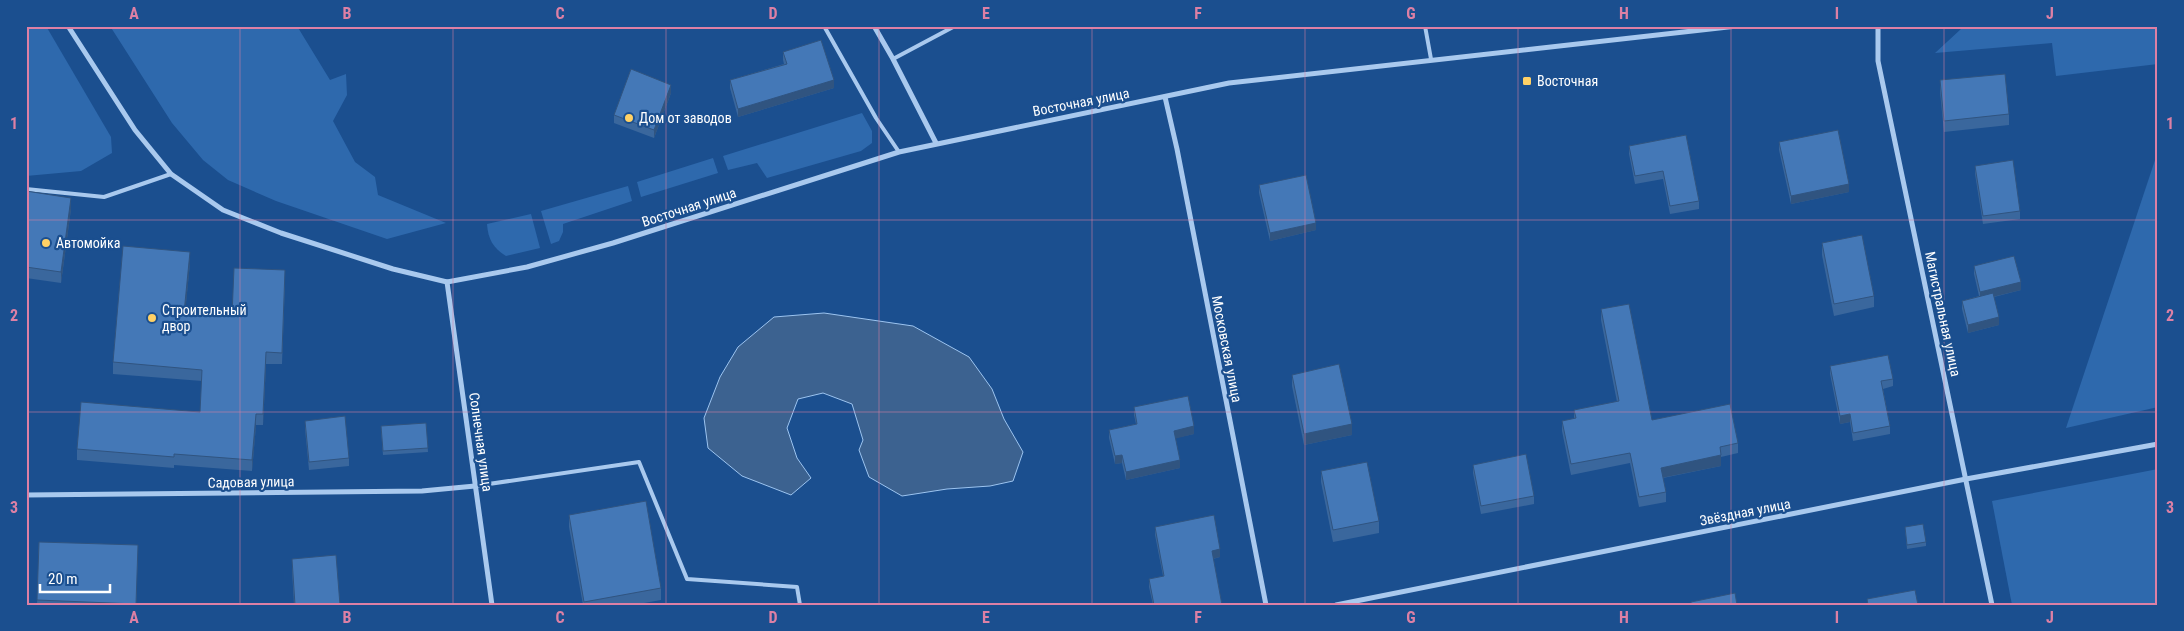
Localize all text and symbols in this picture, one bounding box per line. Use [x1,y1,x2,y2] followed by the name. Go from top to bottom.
[129,4,139,23] text: A
[343,4,352,23] text: B
[555,4,565,23] text: C
[768,4,778,23] text: D
[982,4,990,23] text: E
[1194,4,1202,23] text: F
[1406,4,1416,23] text: G
[1619,4,1629,23] text: H
[1835,4,1839,23] text: I
[2046,4,2054,23] text: J
[1537,73,1598,89] place label: Восточная
[1521,75,1533,87] marker: Восточная
[1031,85,1131,119] street label: Восточная улица
[639,110,732,126] place label: Дом от заводов
[623,112,635,124] marker: Дом от заводов
[10,114,18,133] text: 1
[2166,114,2174,133] text: 1
[640,184,738,230] street label: Восточная улица
[56,235,120,251] place label: Автомойка
[40,237,52,249] marker: Автомойка
[1922,250,1964,378] street label: Магистральная улица
[1209,294,1245,404] street label: Московская улица
[162,302,247,334] place label: Строительный двор
[10,306,18,325] text: 2
[2166,306,2174,325] text: 2
[146,312,158,324] marker: Строительный двор
[466,391,496,493] street label: Солнечная улица
[207,473,295,491] street label: Садовая улица
[1698,495,1792,529] street label: Звёздная улица
[10,498,18,517] text: 3
[2166,498,2174,517] text: 3
[40,561,110,593] scale bar
[48,570,78,588] text: 20 m
[129,608,139,627] text: A
[343,608,352,627] text: B
[555,608,565,627] text: C
[768,608,778,627] text: D
[982,608,990,627] text: E
[1194,608,1202,627] text: F
[1406,608,1416,627] text: G
[1619,608,1629,627] text: H
[1835,608,1839,627] text: I
[2046,608,2054,627] text: J

